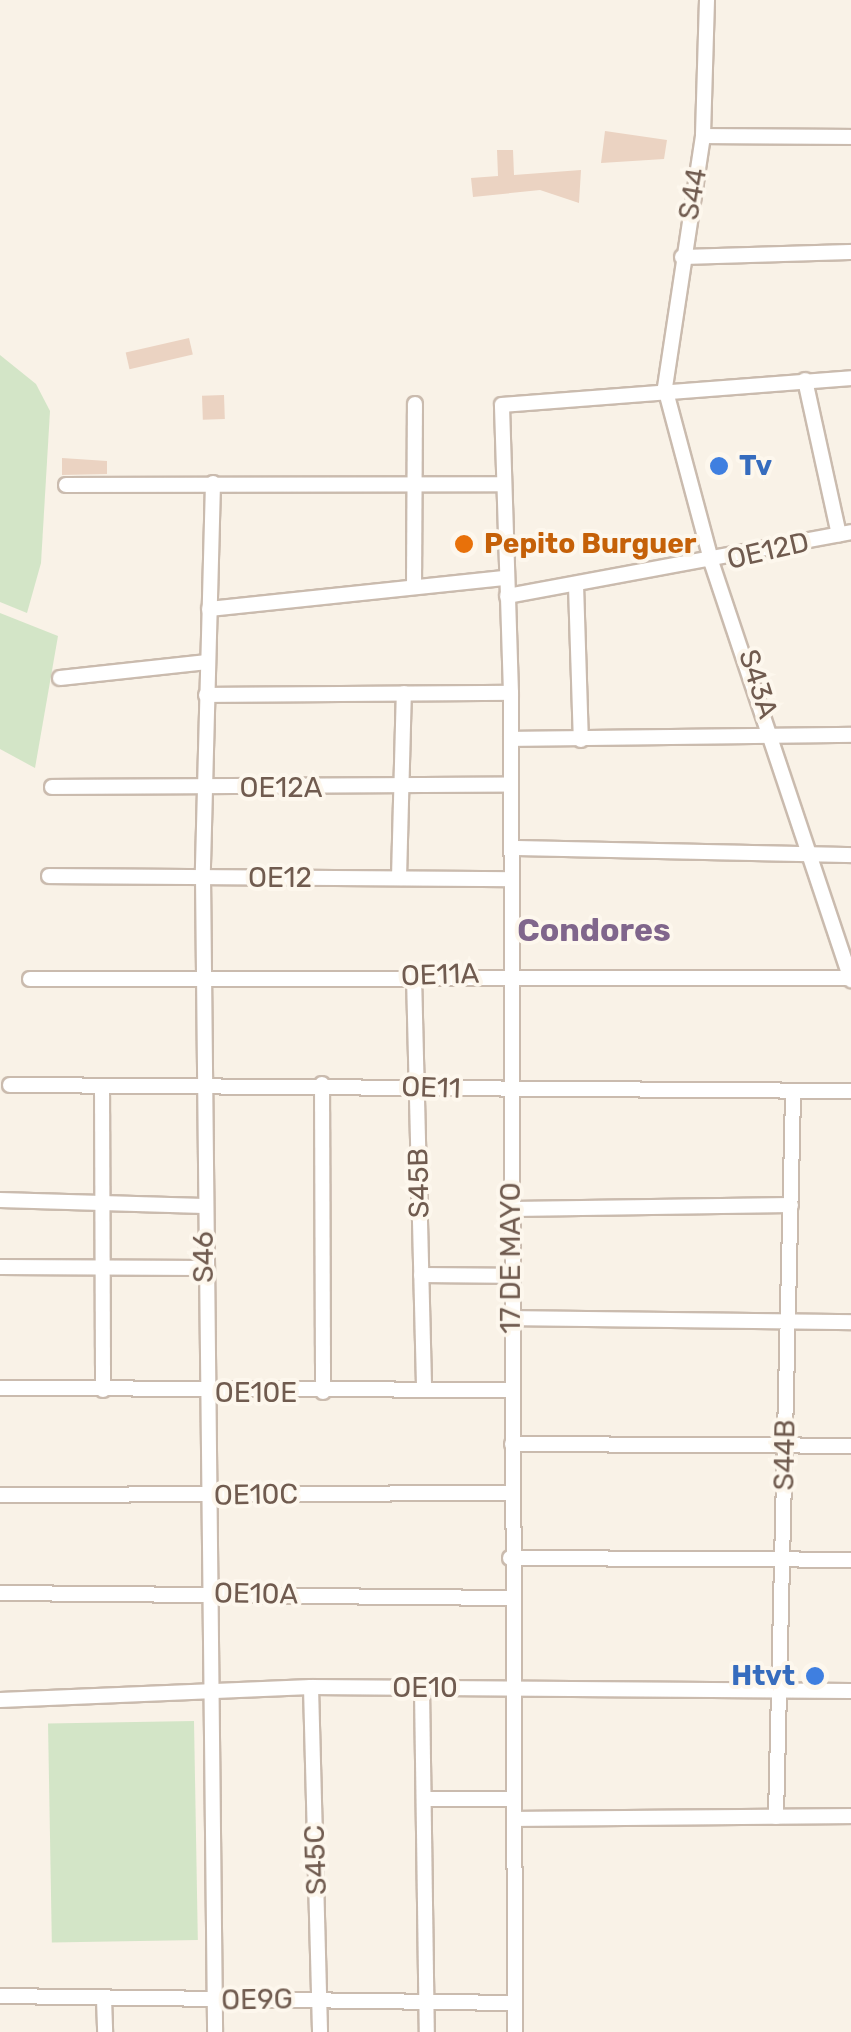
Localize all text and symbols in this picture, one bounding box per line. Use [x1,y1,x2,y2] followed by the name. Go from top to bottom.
[672,165,714,223] street label: S44
[739,449,772,483] place label: Tv
[708,455,730,477] marker: Tv
[724,525,812,577] street label: OE12D
[484,527,696,561] place label: Pepito Burguer
[453,533,475,555] marker: Pepito Burguer
[731,645,785,723] street label: S43A
[240,771,322,805] street label: OE12A
[248,861,312,895] street label: OE12
[517,911,671,949] district label: Condores
[400,957,480,993] street label: OE11A
[401,1070,461,1106] street label: OE11
[402,1148,436,1218] street label: S45B
[494,1182,528,1334] street label: 17 DE MAYO
[187,1231,221,1283] street label: S46
[215,1376,297,1410] street label: OE10E
[768,1419,802,1491] street label: S44B
[214,1477,298,1513] street label: OE10C
[214,1576,298,1612] street label: OE10A
[731,1659,795,1693] place label: Htvt
[804,1665,826,1687] marker: Htvt
[392,1671,458,1705] street label: OE10
[298,1824,334,1896] street label: S45C
[221,1983,293,2017] street label: OE9G

